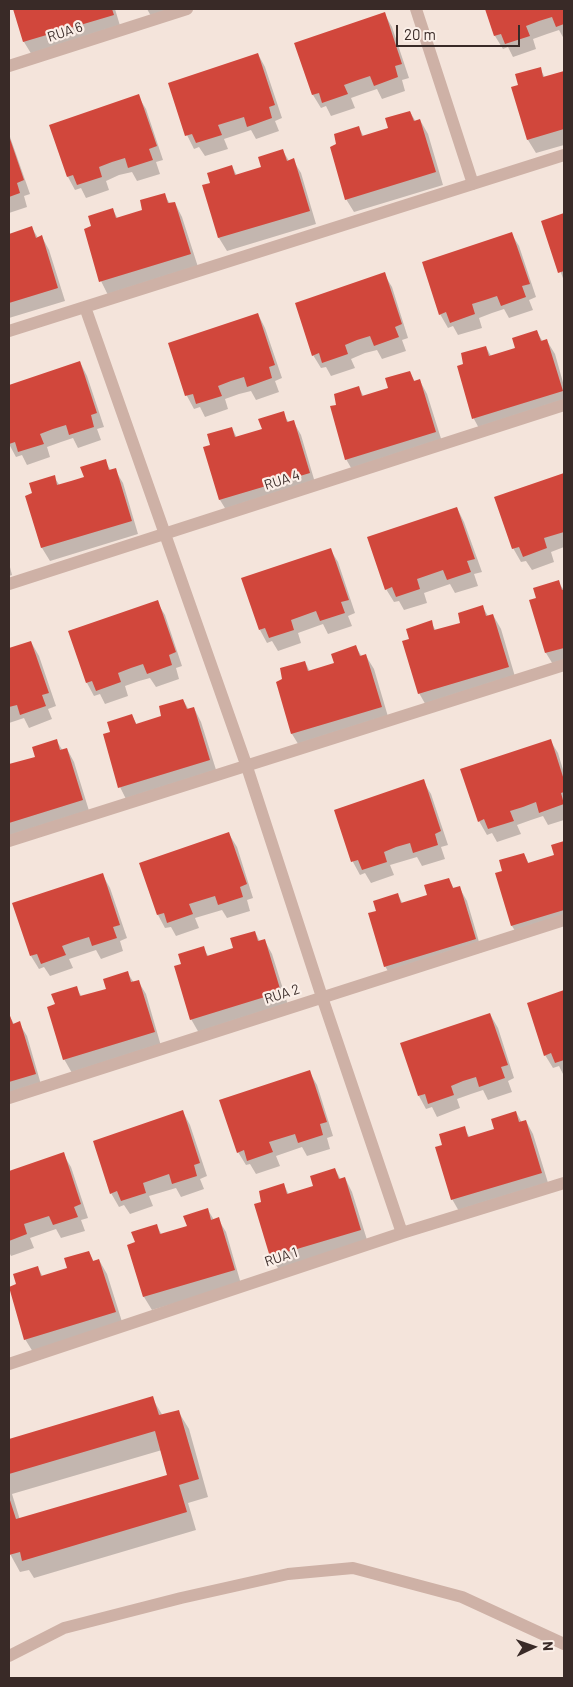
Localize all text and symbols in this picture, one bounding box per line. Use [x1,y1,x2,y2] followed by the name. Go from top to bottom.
[398,15,522,47] scale bar
[45,18,85,46] street label: RUA 6
[404,25,436,43] text: 20 m
[262,466,302,494] street label: RUA 4
[262,980,302,1008] street label: RUA 2
[262,1244,300,1270] street label: RUA 1
[508,1622,558,1672] north arrow
[540,1641,557,1651] text: N

